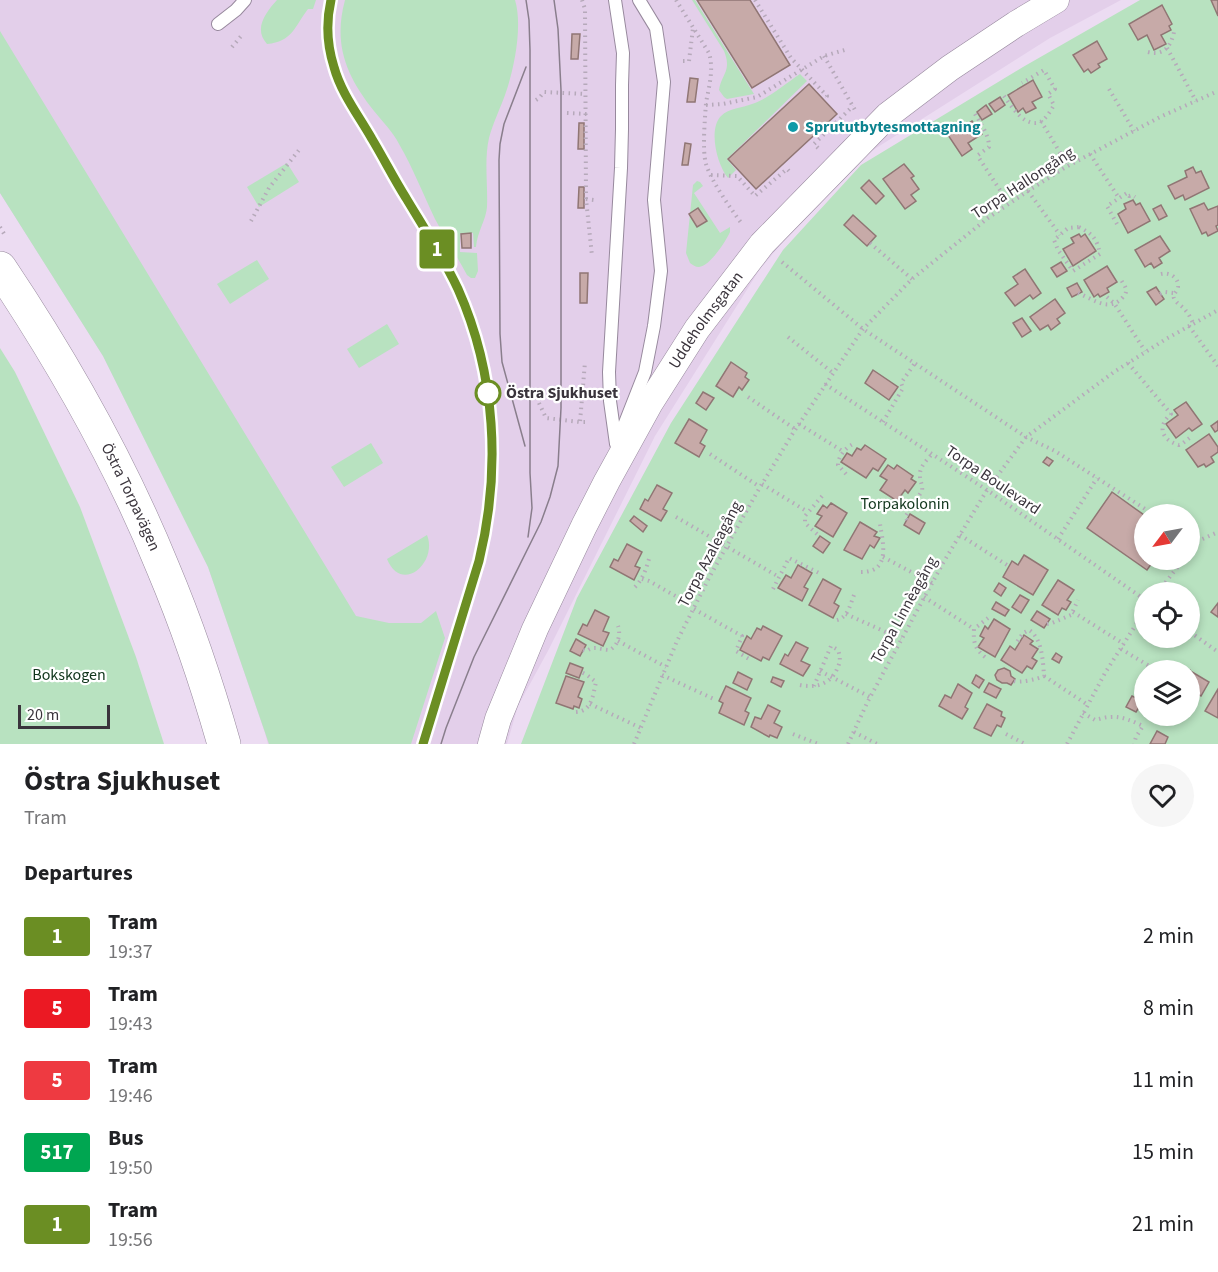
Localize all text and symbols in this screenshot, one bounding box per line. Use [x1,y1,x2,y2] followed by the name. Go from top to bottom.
[805,116,981,138] place label: Sprututbytesmottagning
[786,120,800,134] marker: Sprututbytesmottagning
[967,142,1079,224] street label: Torpa Hallongång
[418,230,456,268] line badge: 1
[431,234,443,264] text: 1
[664,267,748,373] street label: Uddeholmsgatan
[475,380,501,406] marker: Östra Sjukhuset
[506,382,618,404] place label: Östra Sjukhuset
[96,439,166,554] street label: Östra Torpavägen
[941,440,1045,520] street label: Torpa Boulevard
[861,493,949,515] park label: Torpakolonin
[673,497,747,611] street label: Torpa Azaleagång
[1134,504,1200,570] north arrow
[1134,504,1200,726] map controls
[865,552,943,668] street label: Torpa Linnèagång
[1134,582,1200,648] button: locate
[1134,660,1200,726] button: layers
[32,664,106,686] park label: Bokskogen
[18,702,110,730] scale bar
[27,704,59,726] text: 20 m
[24,761,220,801] text: Östra Sjukhuset
[1131,764,1194,827] button: heart
[24,804,67,832] text: Tram
[24,857,133,889] text: Departures
[108,906,158,938] text: Tram
[1143,920,1194,952] text: 2 min
[51,921,63,951] text: 1
[108,938,153,966] text: 19:37
[108,978,158,1010] text: Tram
[1143,992,1194,1024] text: 8 min
[51,993,63,1023] text: 5
[108,1010,153,1038] text: 19:43
[108,1050,158,1082] text: Tram
[1132,1064,1194,1096] text: 11 min
[51,1065,63,1095] text: 5
[108,1082,153,1110] text: 19:46
[108,1122,144,1154] text: Bus
[1132,1136,1194,1168] text: 15 min
[40,1137,74,1167] text: 517
[108,1154,153,1182] text: 19:50
[108,1194,158,1226] text: Tram
[1132,1208,1194,1240] text: 21 min
[51,1209,63,1239] text: 1
[108,1226,153,1254] text: 19:56

